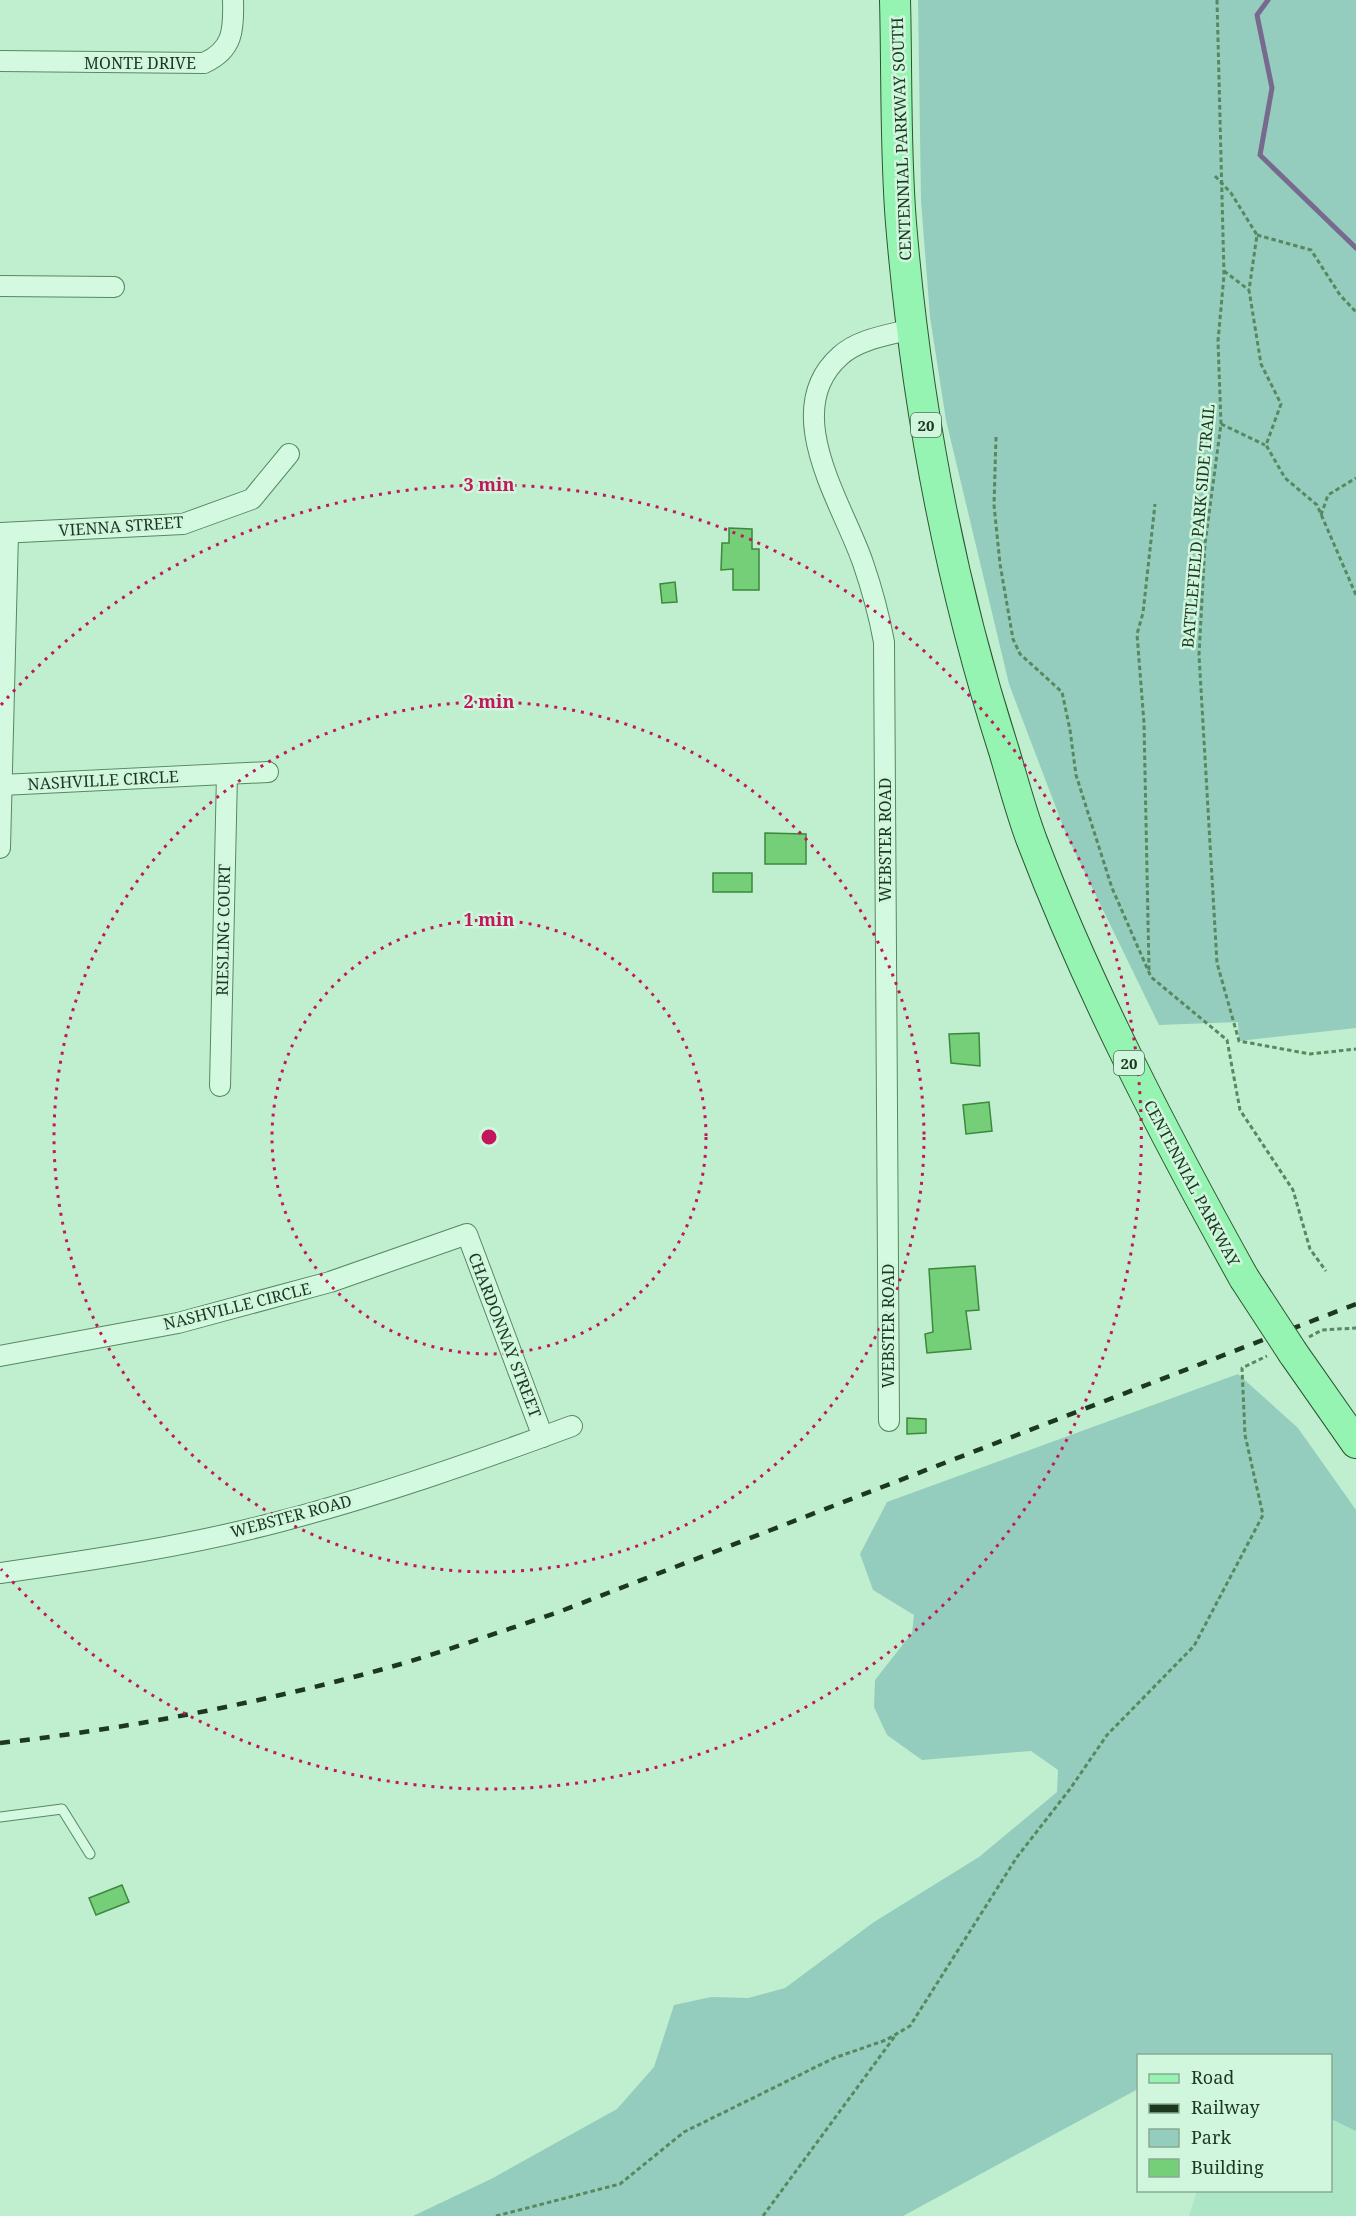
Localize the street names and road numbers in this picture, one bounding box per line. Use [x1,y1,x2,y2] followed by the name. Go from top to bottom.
[886,16,916,261] street label: CENTENNIAL PARKWAY SOUTH
[84,52,196,74] street label: MONTE DRIVE
[1176,403,1220,649] street label: BATTLEFIELD PARK SIDE TRAIL
[911,413,941,437] road number: 20
[58,511,184,541] street label: VIENNA STREET
[27,765,179,795] street label: NASHVILLE CIRCLE
[874,778,896,902] street label: WEBSTER ROAD
[211,864,235,996] street label: RIESLING COURT
[1114,1051,1144,1075] road number: 20
[1139,1096,1246,1271] street label: CENTENNIAL PARKWAY
[463,1249,547,1421] street label: CHARDONNAY STREET
[877,1264,899,1388] street label: WEBSTER ROAD
[161,1277,313,1335] street label: NASHVILLE CIRCLE
[228,1489,354,1543] street label: WEBSTER ROAD

